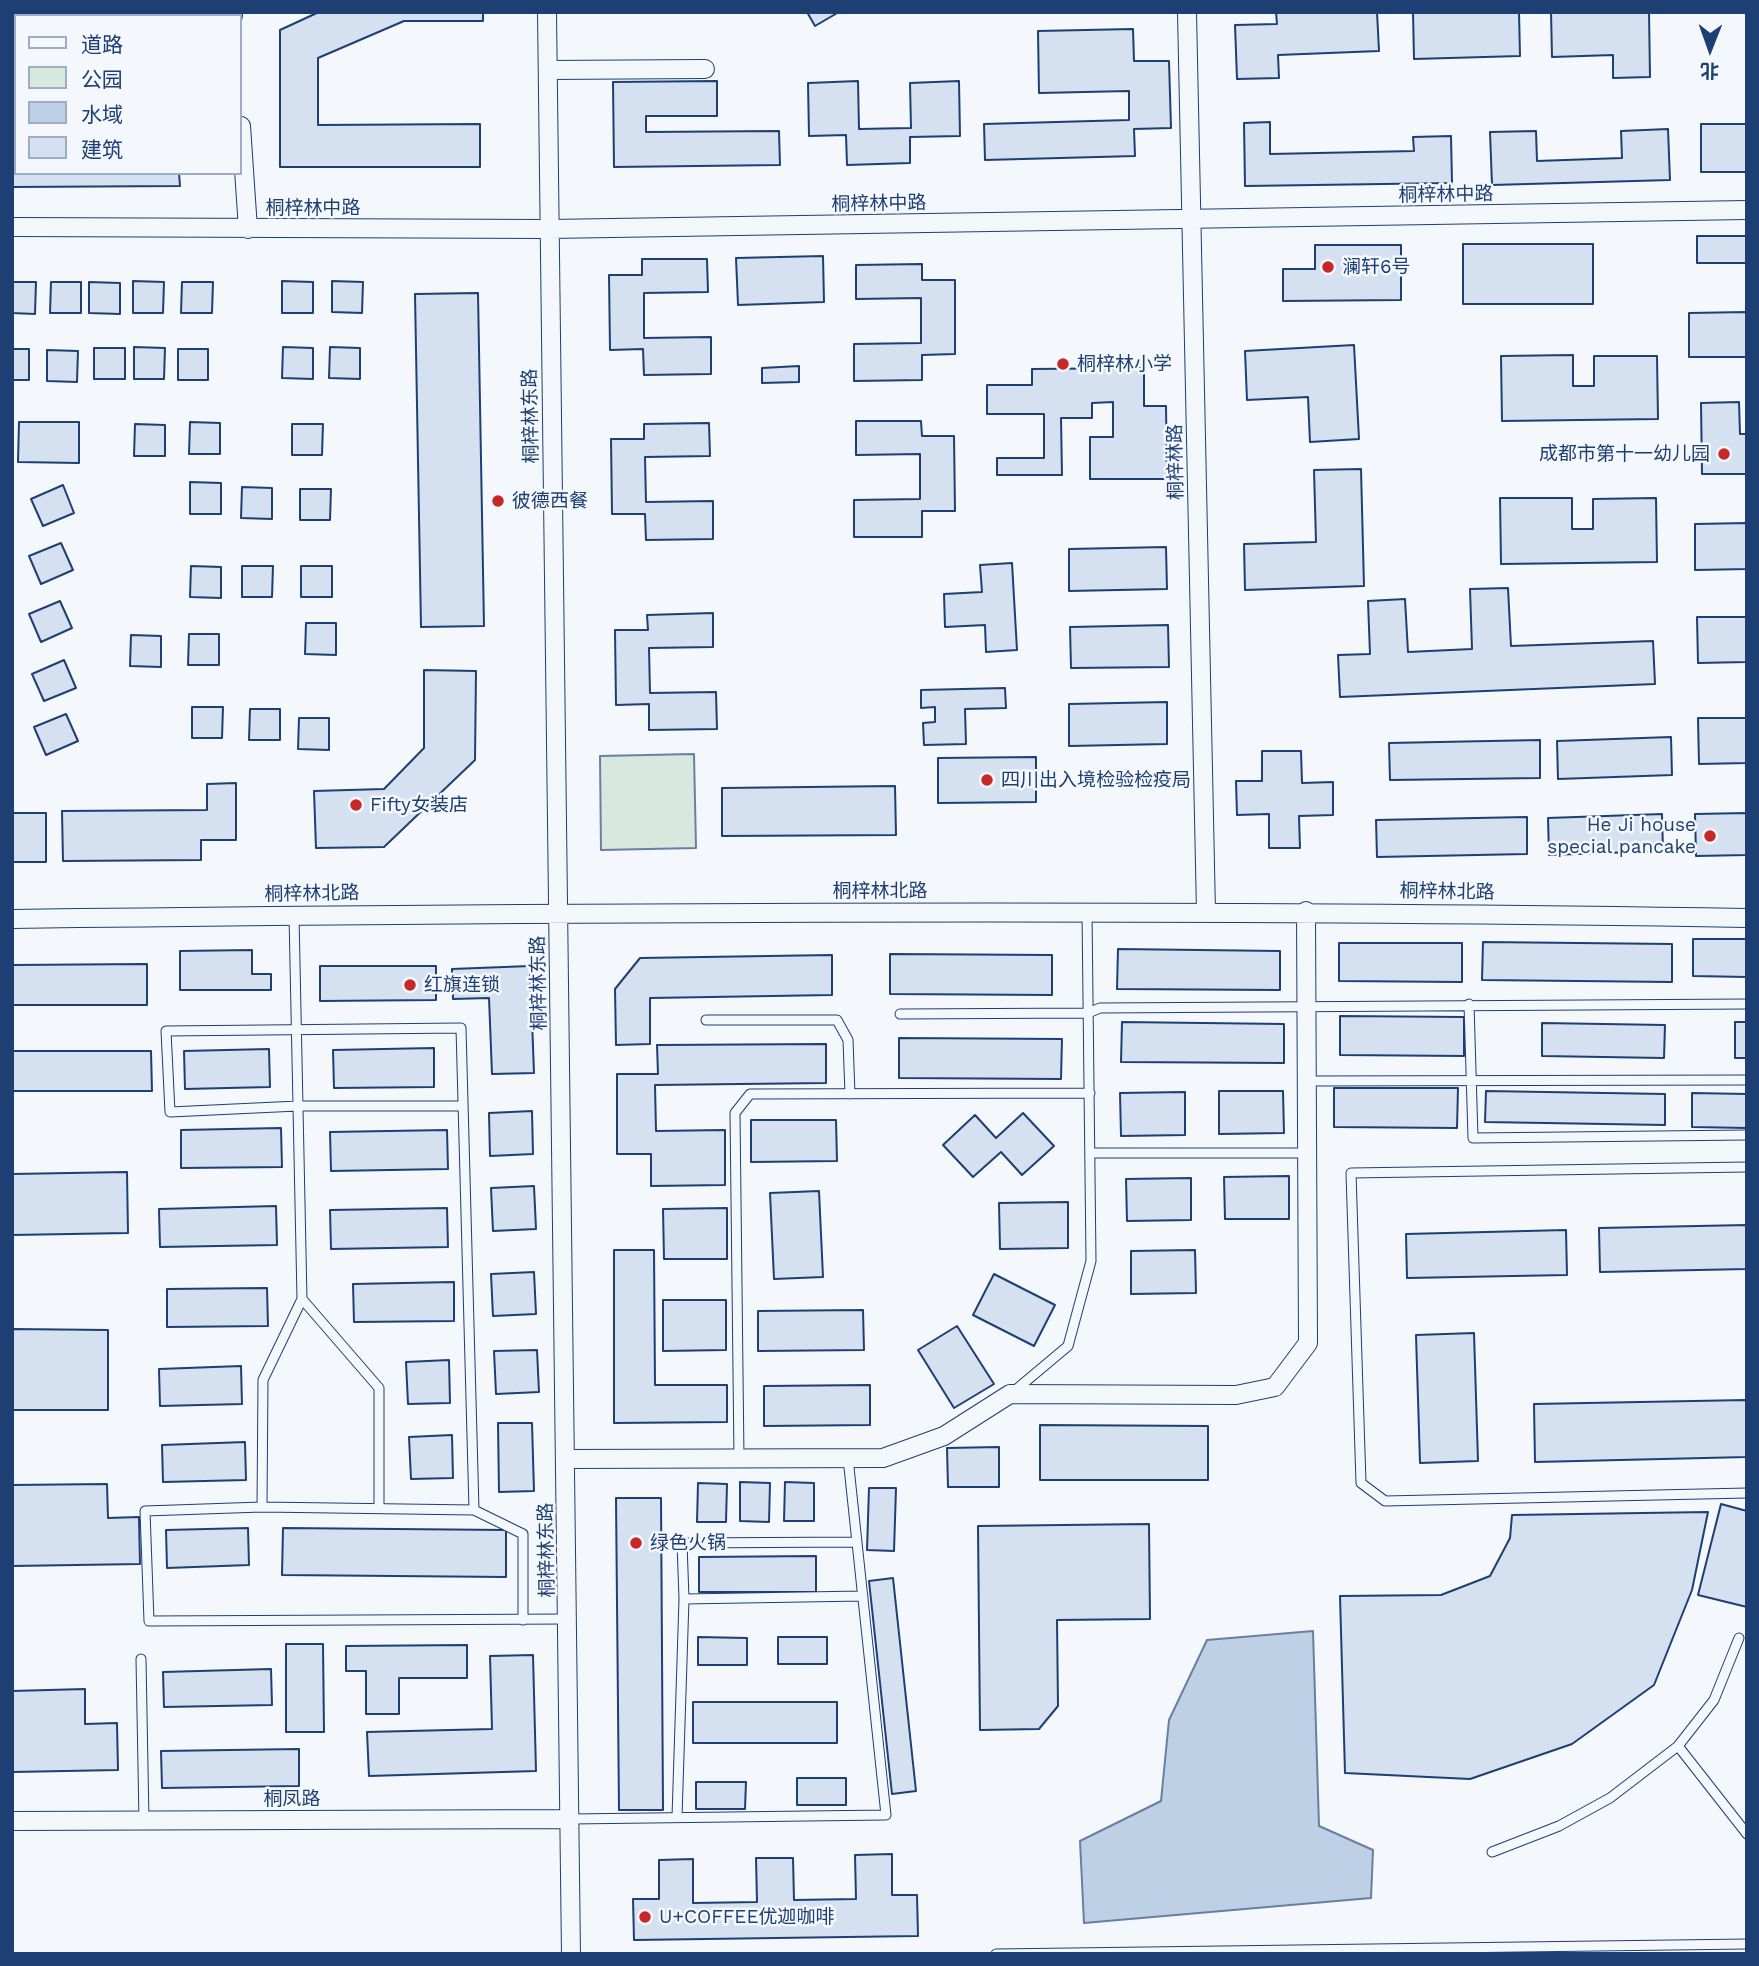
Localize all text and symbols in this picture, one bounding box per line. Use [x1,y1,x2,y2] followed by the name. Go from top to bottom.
[14,14,242,175] legend
[1675,14,1745,84] north arrow
[81,32,123,57] text: 道路
[1700,59,1719,82] text: 北
[81,67,123,92] text: 公园
[81,102,123,127] text: 水域
[81,137,123,162] text: 建筑
[1398,183,1494,207] street label: 桐梓林中路
[831,192,927,216] street label: 桐梓林中路
[266,197,360,219] street label: 桐梓林中路
[1342,256,1411,278] place label: 澜轩6号
[1320,259,1336,275] marker: 澜轩6号
[1077,353,1172,375] place label: 桐梓林小学
[1055,356,1071,372] marker: 桐梓林小学
[519,368,543,464] street label: 桐梓林东路
[1164,424,1188,500] street label: 桐梓林路
[1539,443,1710,465] place label: 成都市第十一幼儿园
[1716,446,1732,462] marker: 成都市第十一幼儿园
[512,490,588,512] place label: 彼德西餐
[490,493,506,509] marker: 彼德西餐
[1001,769,1191,791] place label: 四川出入境检验检疫局
[979,772,995,788] marker: 四川出入境检验检疫局
[370,794,468,816] place label: Fifty女装店
[348,797,364,813] marker: Fifty女装店
[1547,814,1696,858] place label: He Ji house special pancake
[1702,828,1718,844] marker: He Ji house special pancake
[833,880,927,902] street label: 桐梓林北路
[1399,880,1495,904] street label: 桐梓林北路
[264,882,360,906] street label: 桐梓林北路
[527,935,551,1031] street label: 桐梓林东路
[424,974,500,996] place label: 红旗连锁
[402,977,418,993] marker: 红旗连锁
[535,1502,559,1598] street label: 桐梓林东路
[650,1532,726,1554] place label: 绿色火锅
[628,1535,644,1551] marker: 绿色火锅
[264,1788,320,1810] street label: 桐凤路
[659,1906,835,1928] place label: U+COFFEE优迦咖啡
[637,1909,653,1925] marker: U+COFFEE优迦咖啡

